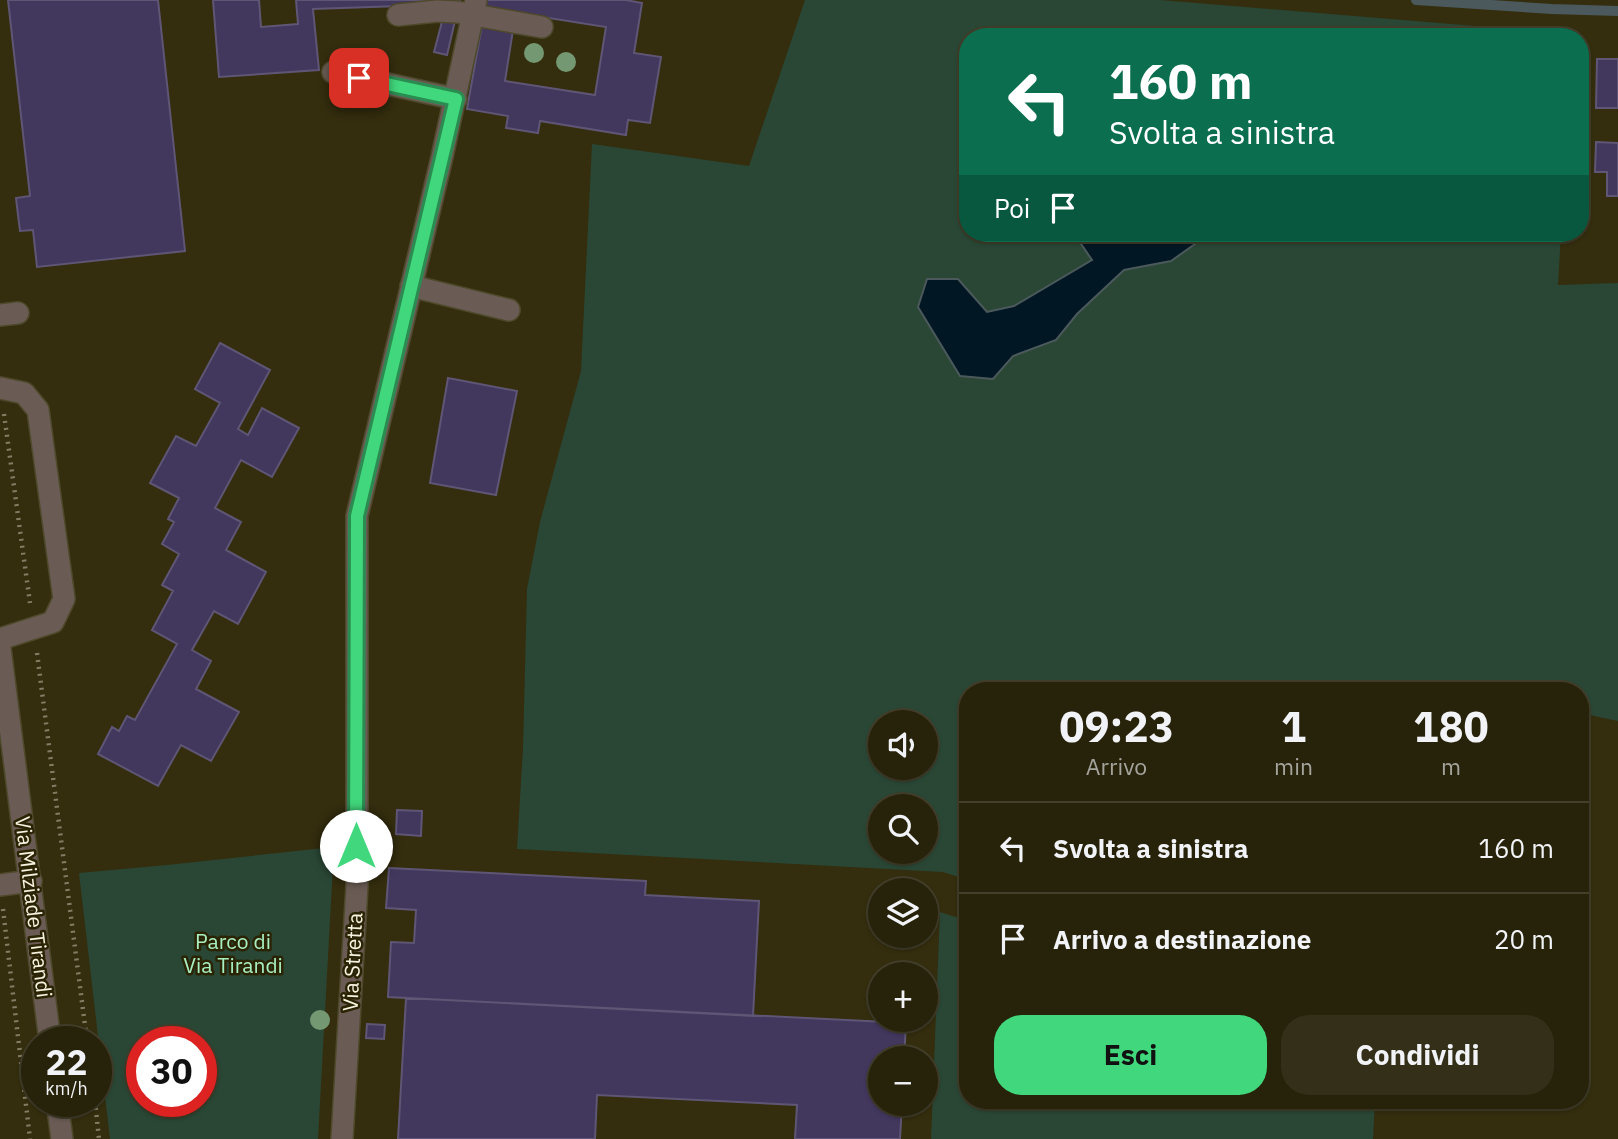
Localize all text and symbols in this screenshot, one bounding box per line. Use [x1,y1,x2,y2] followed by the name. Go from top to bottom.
[329,48,389,108] pin
[1109,49,1253,112] text: 160 m
[994,56,1085,147] icon: left
[340,59,378,97] icon: arrive
[1109,111,1335,153] text: Svolta a sinistra
[1044,189,1082,227] icon: arrive
[994,191,1030,225] text: Poi
[1059,699,1174,754] text: 09:23
[1281,699,1306,754] text: 1
[1413,699,1489,754] text: 180
[868,710,938,1116] map controls
[868,710,938,780] button: sound
[1086,751,1147,781] text: Arrivo
[1274,751,1313,781] text: min
[1441,751,1461,781] text: m
[868,794,938,864] button: search
[319,809,393,883] position arrow
[9,815,59,999] street label: Via Milziade Tirandi
[994,829,1032,867] icon: left
[1053,831,1249,865] text: Svolta a sinistra
[1478,831,1554,865] text: 160 m
[868,878,938,948] button: layers
[335,912,369,1012] street label: Via Stretta
[994,920,1032,958] icon: arrive
[1053,922,1311,956] text: Arrivo a destinazione
[1494,922,1554,956] text: 20 m
[183,927,283,979] park label: Parco di Via Tirandi
[868,962,938,1032] button: +
[994,1015,1267,1095] button: Esci
[1281,1015,1554,1095] button: Condividi
[126,1026,217,1117] speed limit sign: 30
[45,1039,88,1085] text: 22
[868,1046,938,1116] button: −
[45,1077,88,1100] text: km/h

